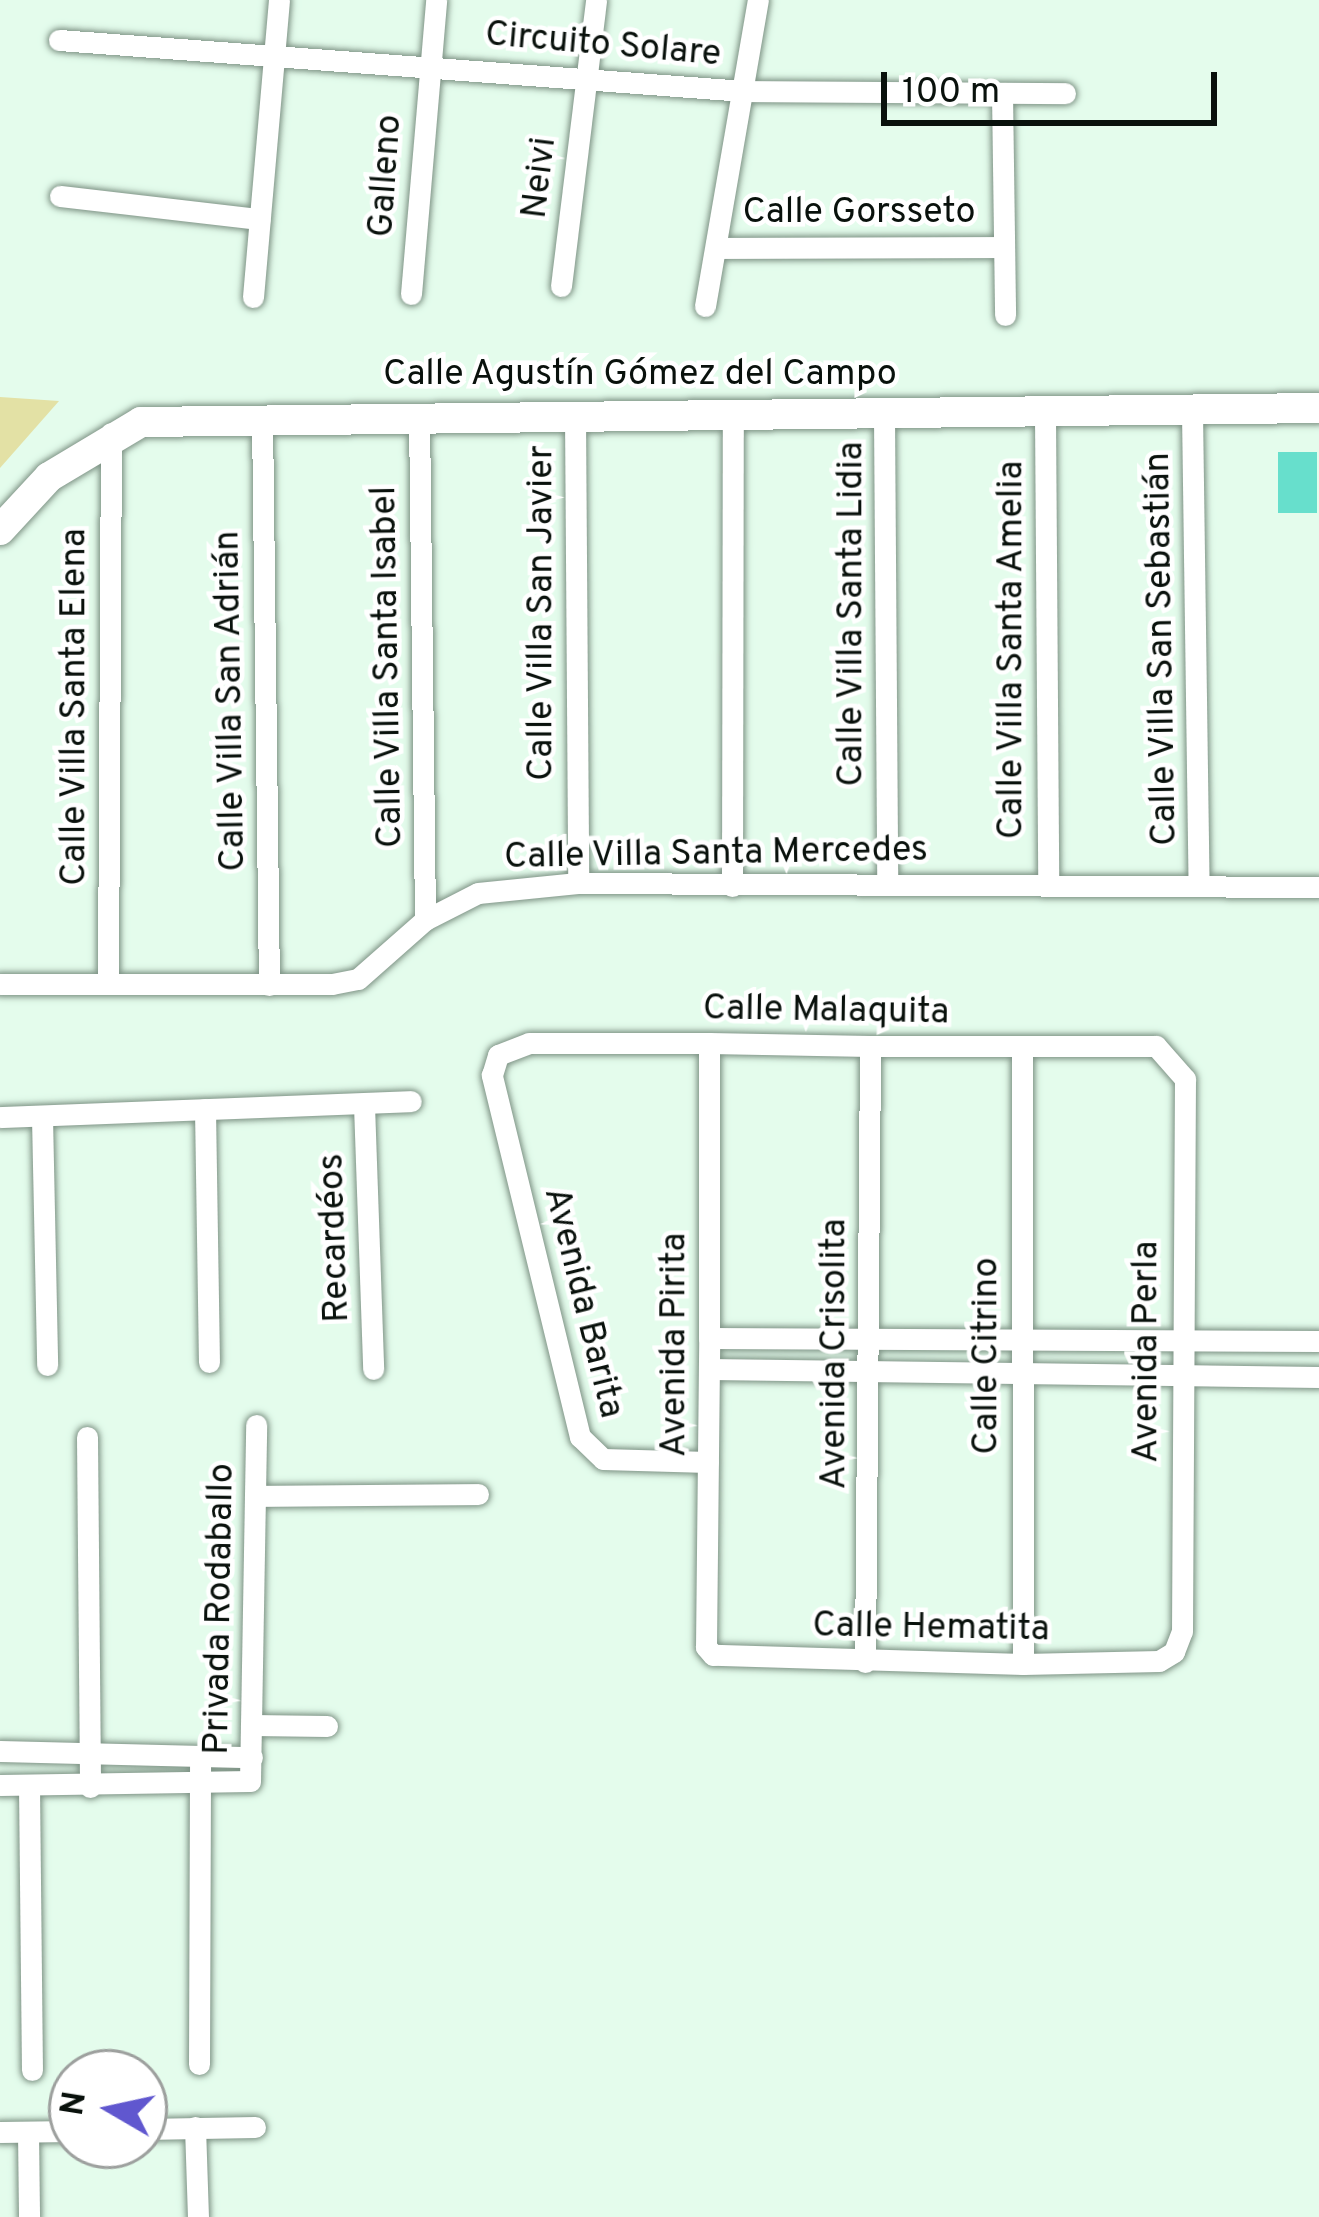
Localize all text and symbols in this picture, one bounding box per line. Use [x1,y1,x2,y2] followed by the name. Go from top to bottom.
[483,14,723,78] street label: Circuito Solare
[887,48,1223,122] scale bar
[902,70,1000,116] text: 100 m
[361,113,413,239] street label: Galleno
[515,135,567,221] street label: Neivi
[743,192,975,236] street label: Calle Gorsseto
[382,354,898,398] street label: Calle Agustín Gómez del Campo
[831,441,875,787] street label: Calle Villa Santa Lidia
[521,444,565,782] street label: Calle Villa San Javier
[1138,451,1188,847] street label: Calle Villa San Sebastián
[991,459,1035,841] street label: Calle Villa Santa Amelia
[364,485,414,849] street label: Calle Villa Santa Isabel
[54,527,98,887] street label: Calle Villa Santa Elena
[207,529,257,873] street label: Calle Villa San Adrián
[503,830,929,880] street label: Calle Villa Santa Mercedes
[702,988,950,1036] street label: Calle Malaquita
[311,1153,361,1323] street label: Recardéos
[532,1183,632,1423] street label: Avenida Barita
[814,1218,858,1490] street label: Avenida Crisolita
[654,1233,698,1457] street label: Avenida Pirita
[1126,1241,1170,1463] street label: Avenida Perla
[966,1257,1010,1455] street label: Calle Citrino
[197,1463,245,1755] street label: Privada Rodaballo
[812,1605,1050,1653] street label: Calle Hematita
[48,2049,168,2169] north arrow
[53,2089,98,2119] text: N

